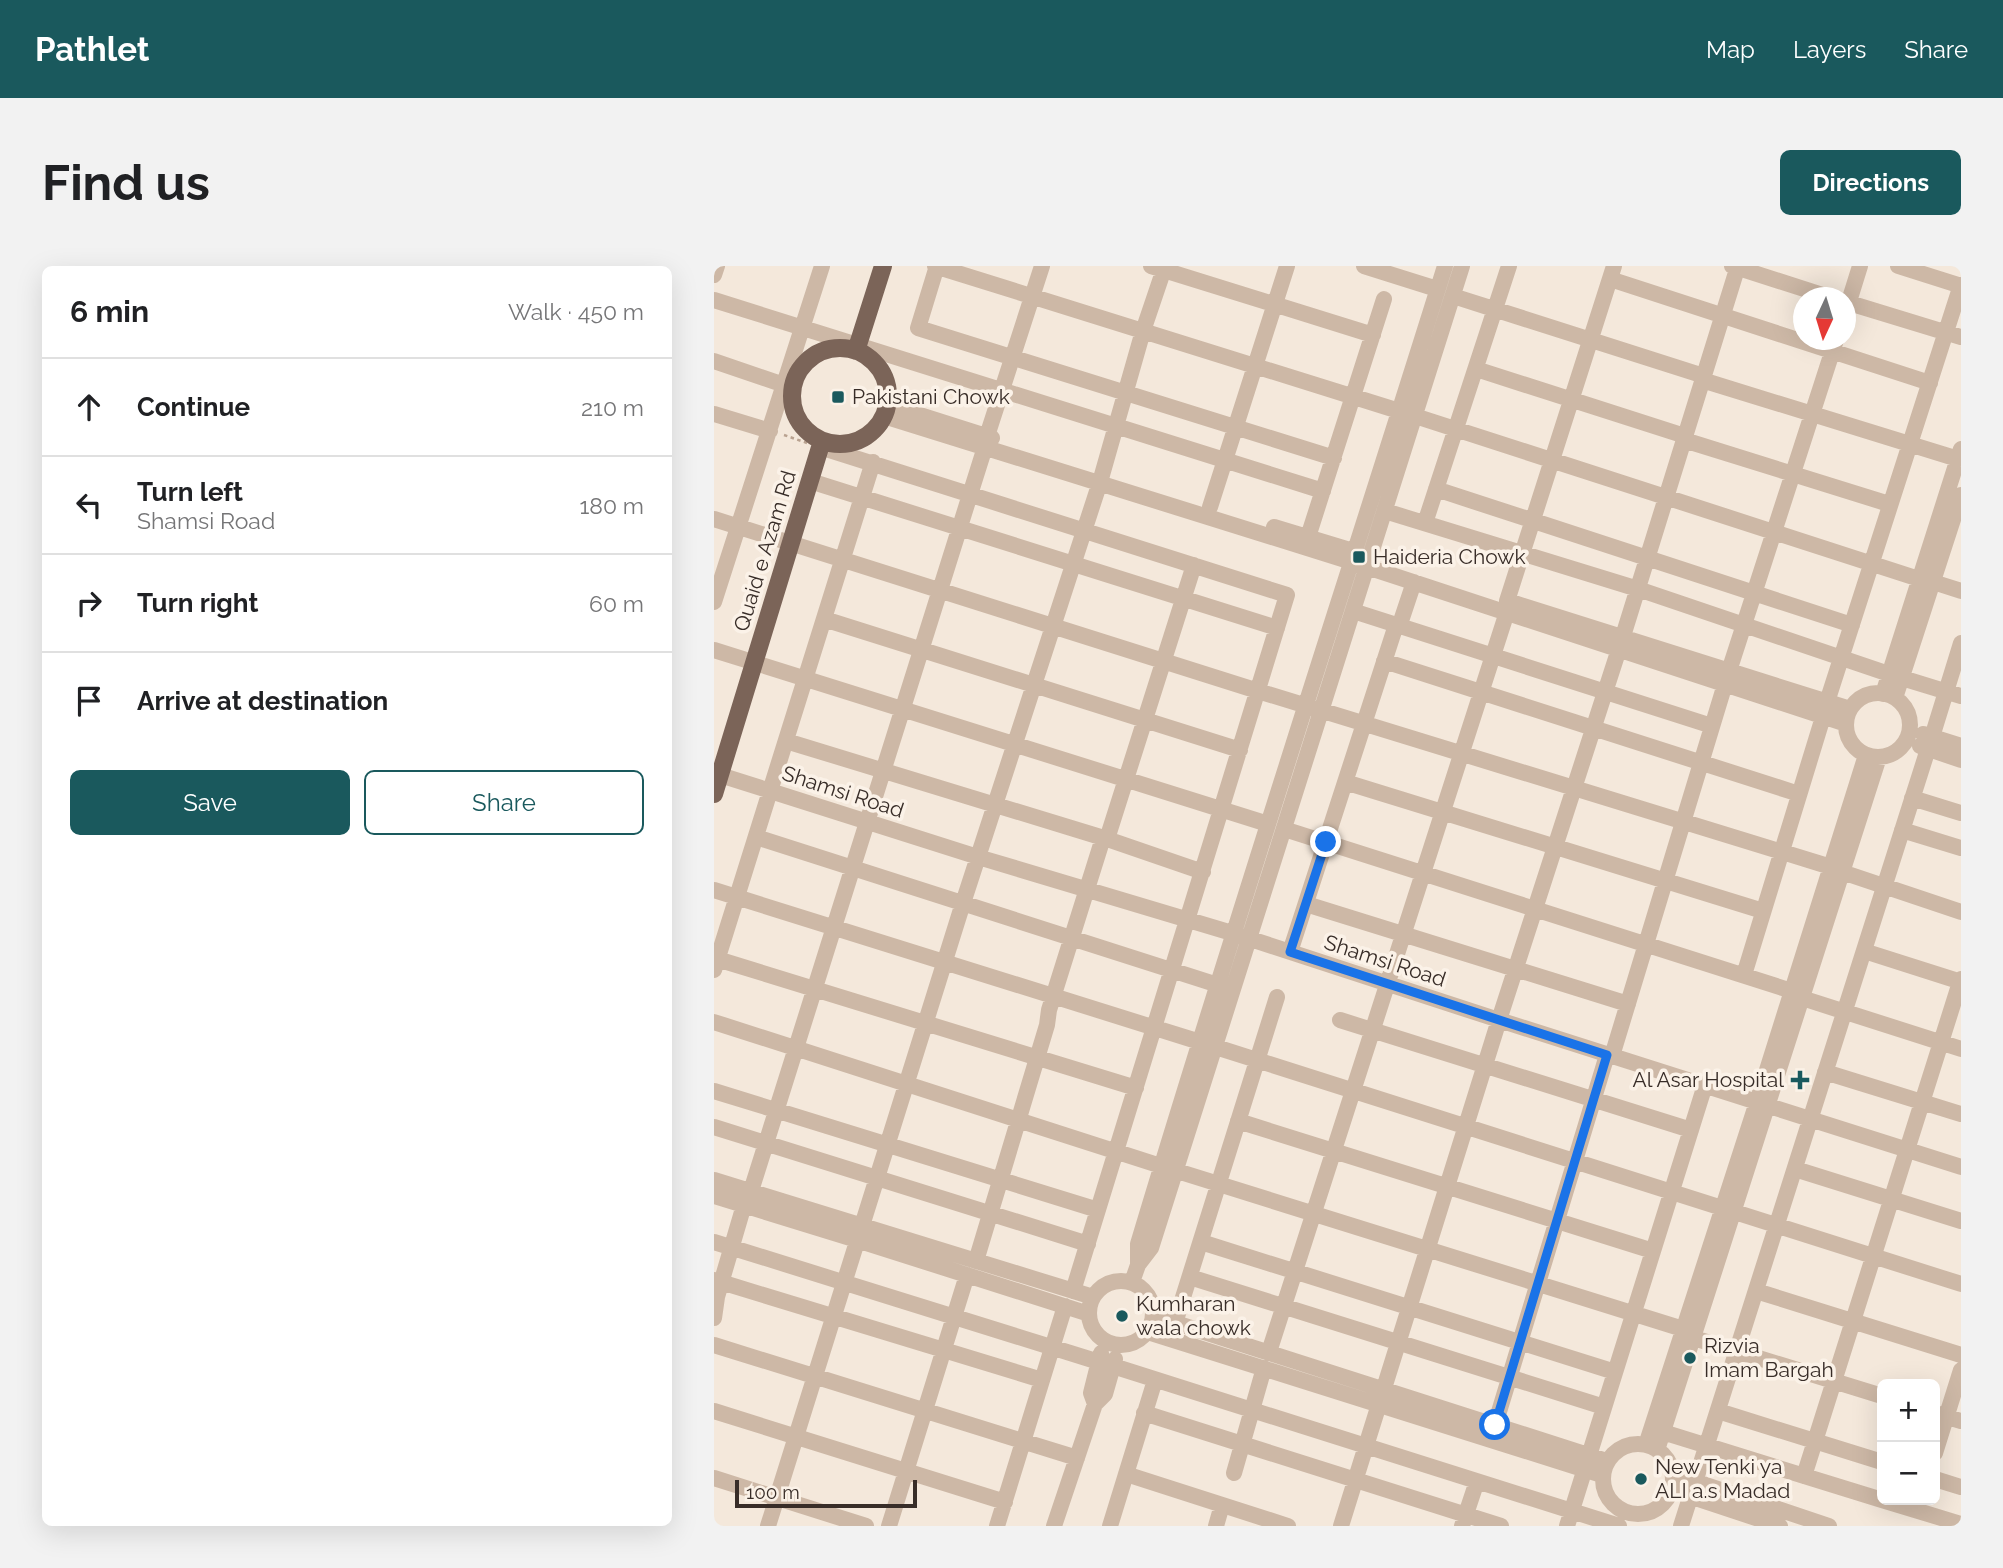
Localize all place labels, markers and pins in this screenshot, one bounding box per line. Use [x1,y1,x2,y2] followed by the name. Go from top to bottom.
[852,384,1010,409] place label: Pakistani Chowk
[830,389,846,405] marker: Pakistani Chowk
[1373,544,1526,569] place label: Haideria Chowk
[1351,549,1367,565] marker: Haideria Chowk
[1632,1067,1784,1092] place label: Al Asar Hospital
[1790,1070,1810,1090] marker: Al Asar Hospital
[1136,1291,1251,1340] place label: Kumharan wala chowk
[1114,1308,1130,1324] marker: Kumharan wala chowk
[1704,1333,1834,1382] place label: Rizvia Imam Bargah
[1682,1350,1698,1366] marker: Rizvia Imam Bargah
[1655,1454,1790,1503] place label: New Tenki ya ALI a.s Madad
[1633,1471,1649,1487] marker: New Tenki ya ALI a.s Madad

